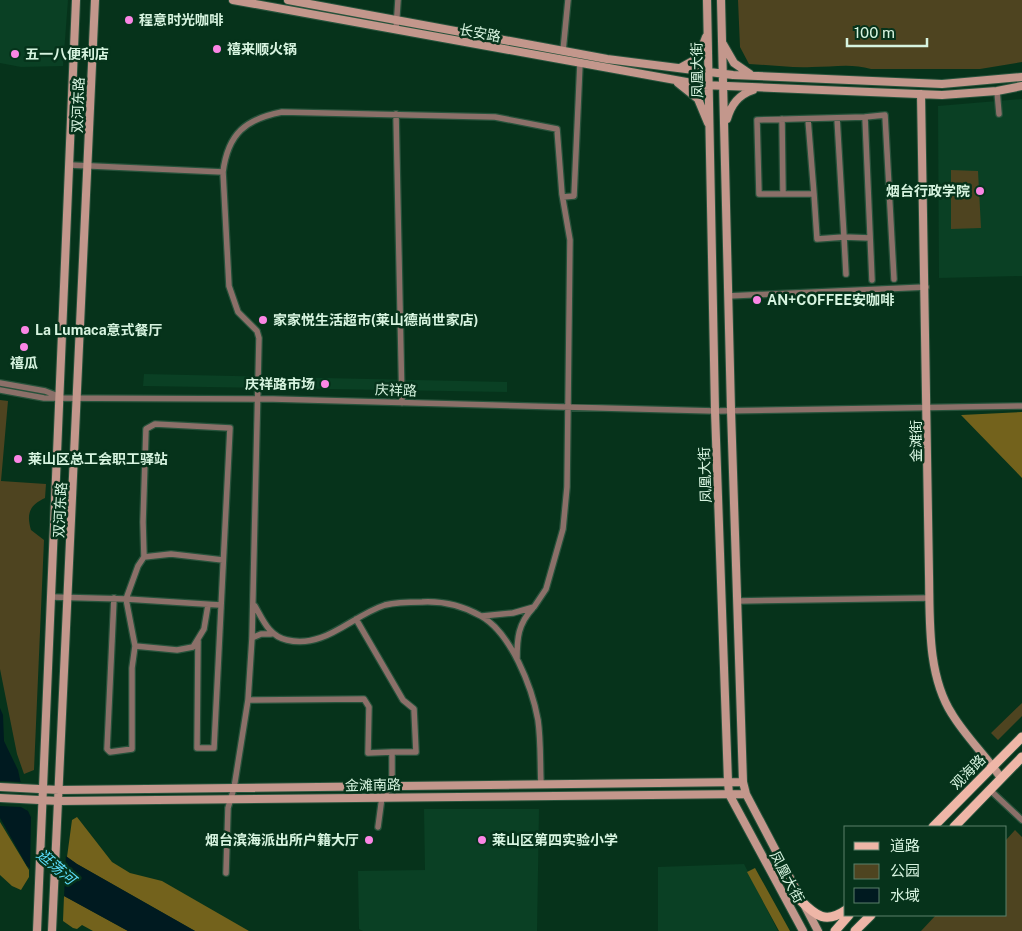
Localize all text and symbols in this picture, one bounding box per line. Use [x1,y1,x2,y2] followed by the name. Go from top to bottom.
[139,12,224,28] place label: 程意时光咖啡
[123,14,135,26] marker: 程意时光咖啡
[847,15,927,47] scale bar
[458,21,502,45] street label: 长安路
[854,24,895,41] text: 100 m
[227,41,297,57] place label: 禧来顺火锅
[689,42,705,98] street label: 凤凰大街
[211,43,223,55] marker: 禧来顺火锅
[25,46,109,62] place label: 五一八便利店
[9,48,21,60] marker: 五一八便利店
[69,77,87,133] street label: 双河东路
[886,183,970,199] place label: 烟台行政学院
[974,185,986,197] marker: 烟台行政学院
[767,292,895,308] place label: AN+COFFEE安咖啡
[751,294,763,306] marker: AN+COFFEE安咖啡
[273,312,478,328] place label: 家家悦生活超市(莱山德尚世家店)
[257,314,269,326] marker: 家家悦生活超市(莱山德尚世家店)
[35,322,163,338] place label: La Lumaca意式餐厅
[19,324,31,336] marker: La Lumaca意式餐厅
[18,341,30,353] marker: 禧瓜
[10,355,38,371] place label: 禧瓜
[245,376,315,392] place label: 庆祥路市场
[319,378,331,390] marker: 庆祥路市场
[375,381,417,399] street label: 庆祥路
[908,420,924,462] street label: 金滩街
[696,447,714,503] street label: 凤凰大街
[28,451,168,467] place label: 莱山区总工会职工驿站
[12,453,24,465] marker: 莱山区总工会职工驿站
[51,482,69,538] street label: 双河东路
[947,751,989,793] street label: 观海路
[345,777,401,793] street label: 金滩南路
[844,826,1007,916] legend
[205,832,359,848] place label: 烟台滨海派出所户籍大厅
[492,832,618,848] place label: 莱山区第四实验小学
[363,834,375,846] marker: 烟台滨海派出所户籍大厅
[476,834,488,846] marker: 莱山区第四实验小学
[890,837,920,854] text: 道路
[34,846,81,890] water label: 逛荡河
[767,849,807,905] street label: 凤凰大街
[890,862,920,879] text: 公园
[890,887,920,904] text: 水域

